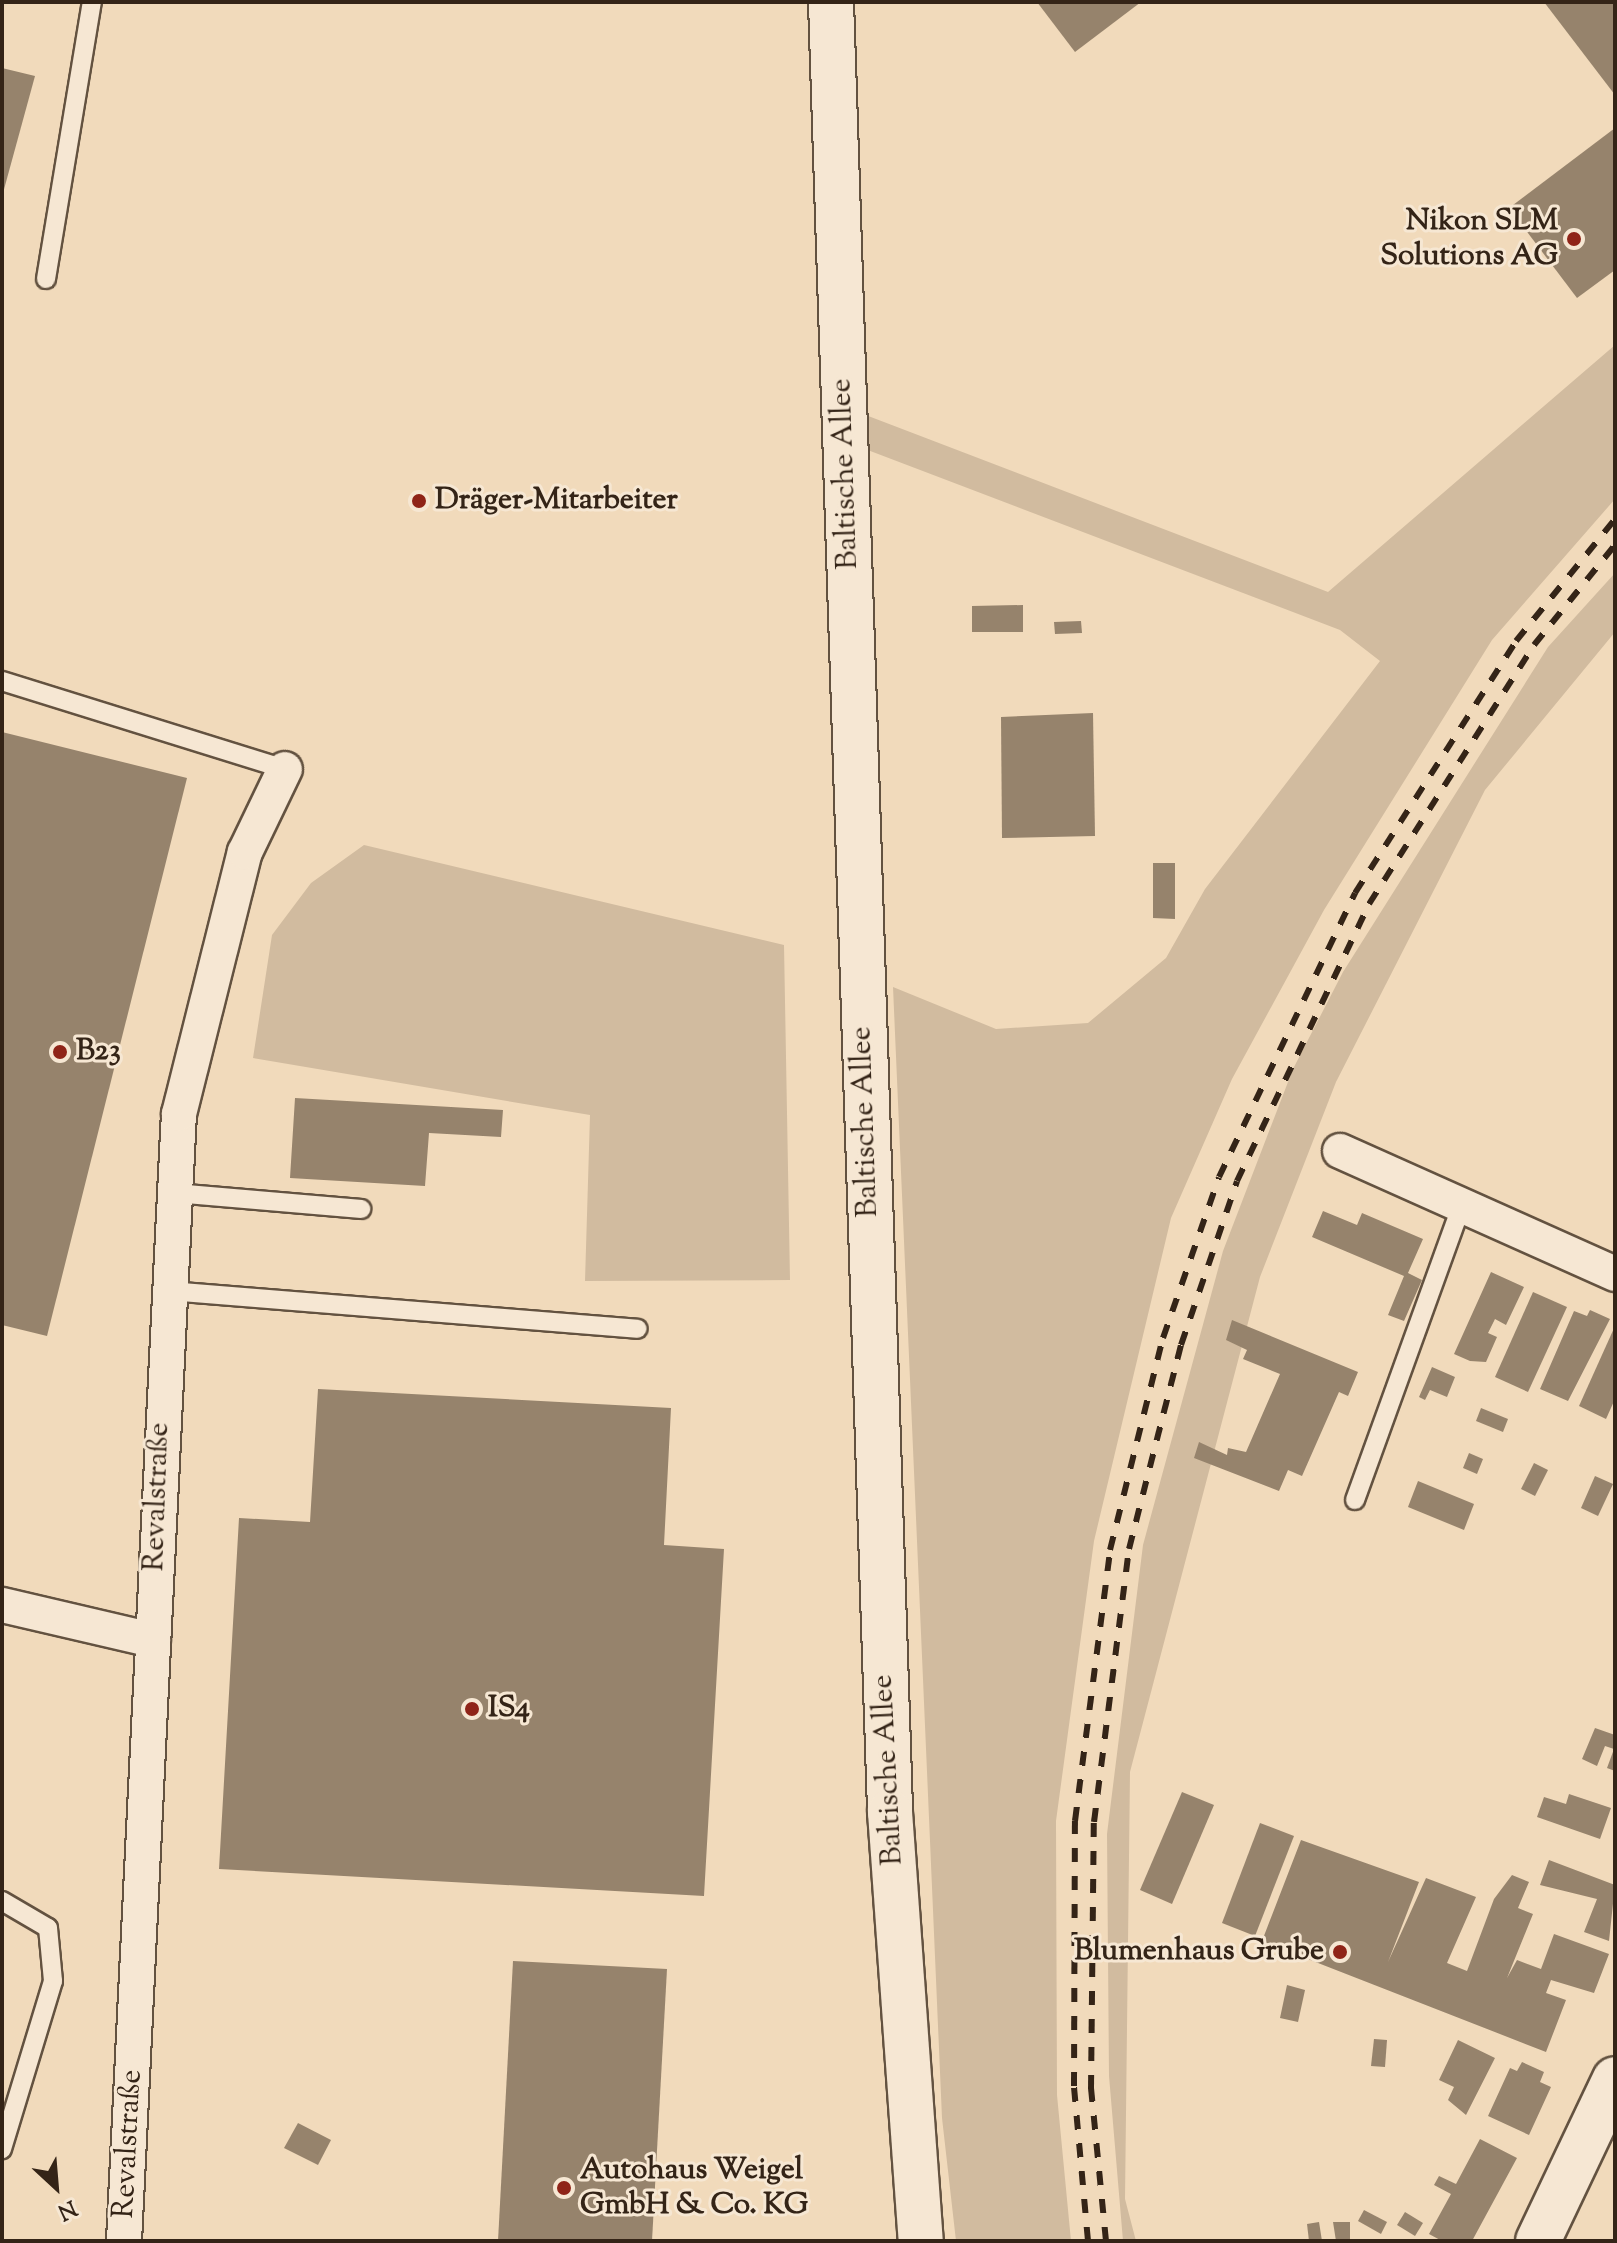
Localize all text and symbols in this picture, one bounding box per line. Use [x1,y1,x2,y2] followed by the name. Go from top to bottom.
[1380,204,1558,274] place label: Nikon SLM Solutions AG
[1565,230,1583,248] marker: Nikon SLM Solutions AG
[825,378,867,570] street label: Baltische Allee
[435,483,678,519] place label: Dräger-Mitarbeiter
[410,492,428,510] marker: Dräger-Mitarbeiter
[845,1026,887,1218] street label: Baltische Allee
[76,1034,121,1070] place label: B23
[51,1043,69,1061] marker: B23
[137,1422,179,1572] street label: Revalstraße
[866,1674,912,1866] street label: Baltische Allee
[488,1691,530,1727] place label: IS4
[463,1700,481,1718] marker: IS4
[1074,1934,1324,1970] place label: Blumenhaus Grube
[1331,1943,1349,1961] marker: Blumenhaus Grube
[107,2069,151,2219] street label: Revalstraße
[16,2147,96,2227] north arrow
[580,2153,808,2224] place label: Autohaus Weigel GmbH & Co. KG
[555,2179,573,2197] marker: Autohaus Weigel GmbH & Co. KG
[52,2190,81,2227] text: N

